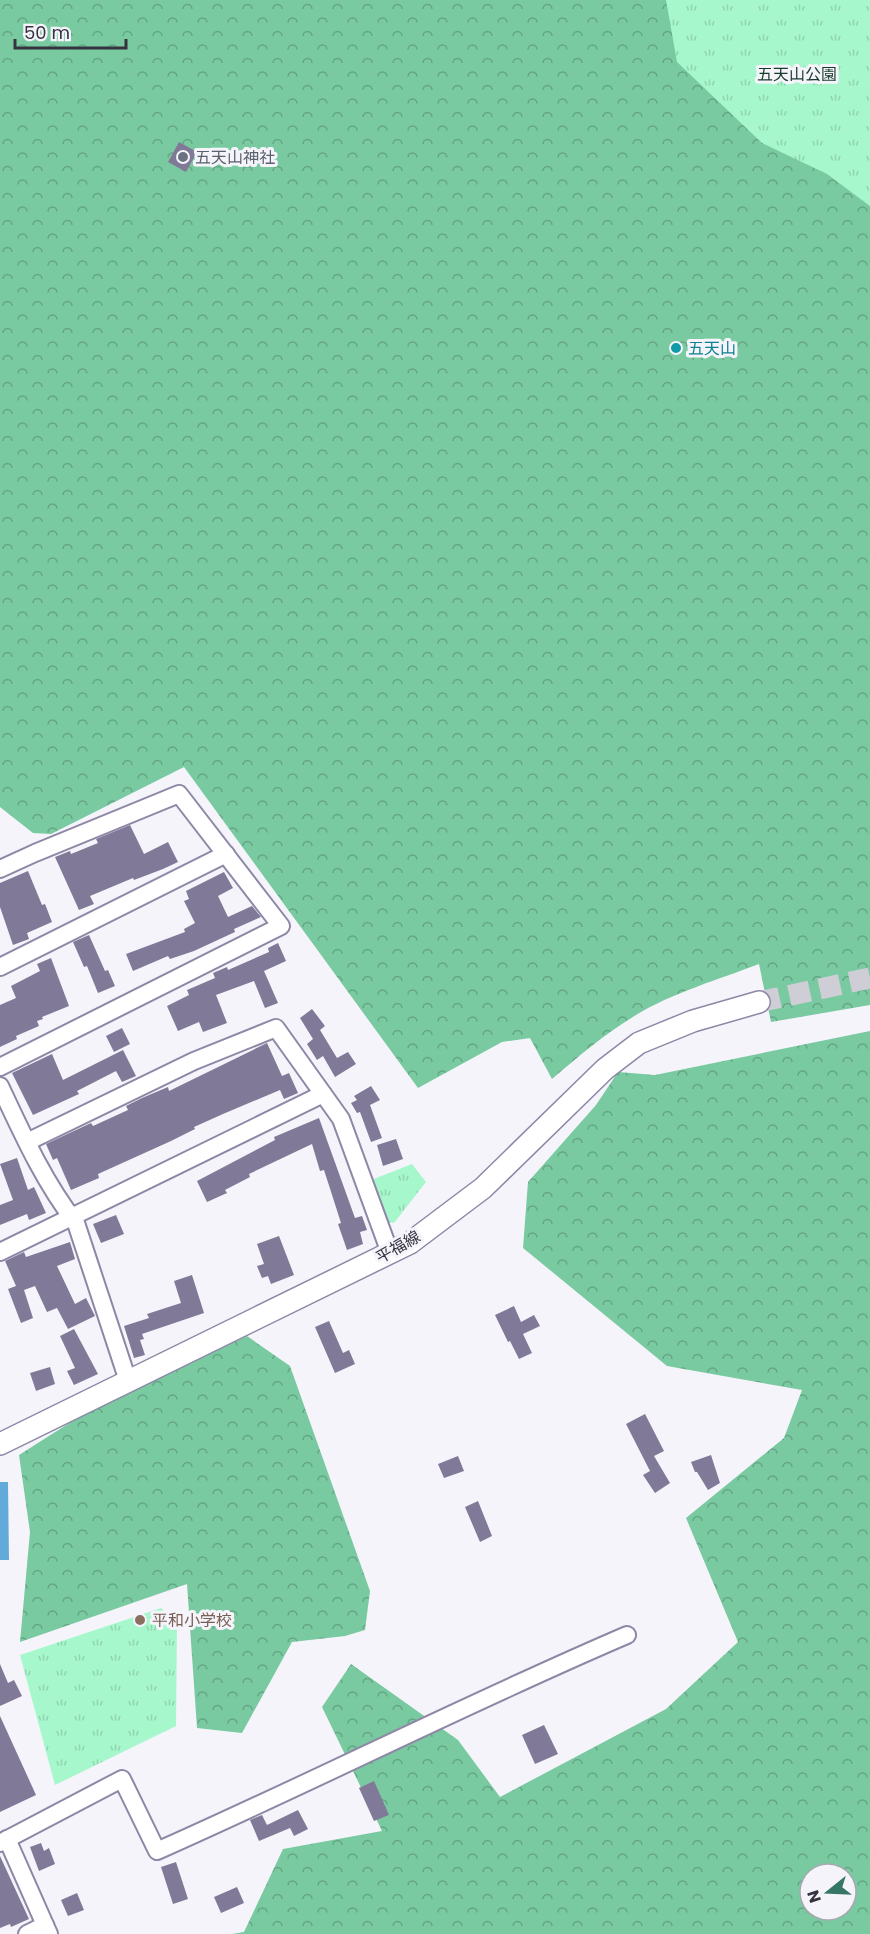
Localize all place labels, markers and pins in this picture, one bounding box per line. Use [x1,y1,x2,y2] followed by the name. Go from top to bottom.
[195,146,275,169] place label: 五天山神社
[176,150,190,164] marker: 五天山神社
[688,337,736,360] place label: 五天山
[669,341,683,355] marker: 五天山
[152,1609,232,1632] place label: 平和小学校
[133,1613,147,1627] marker: 平和小学校

